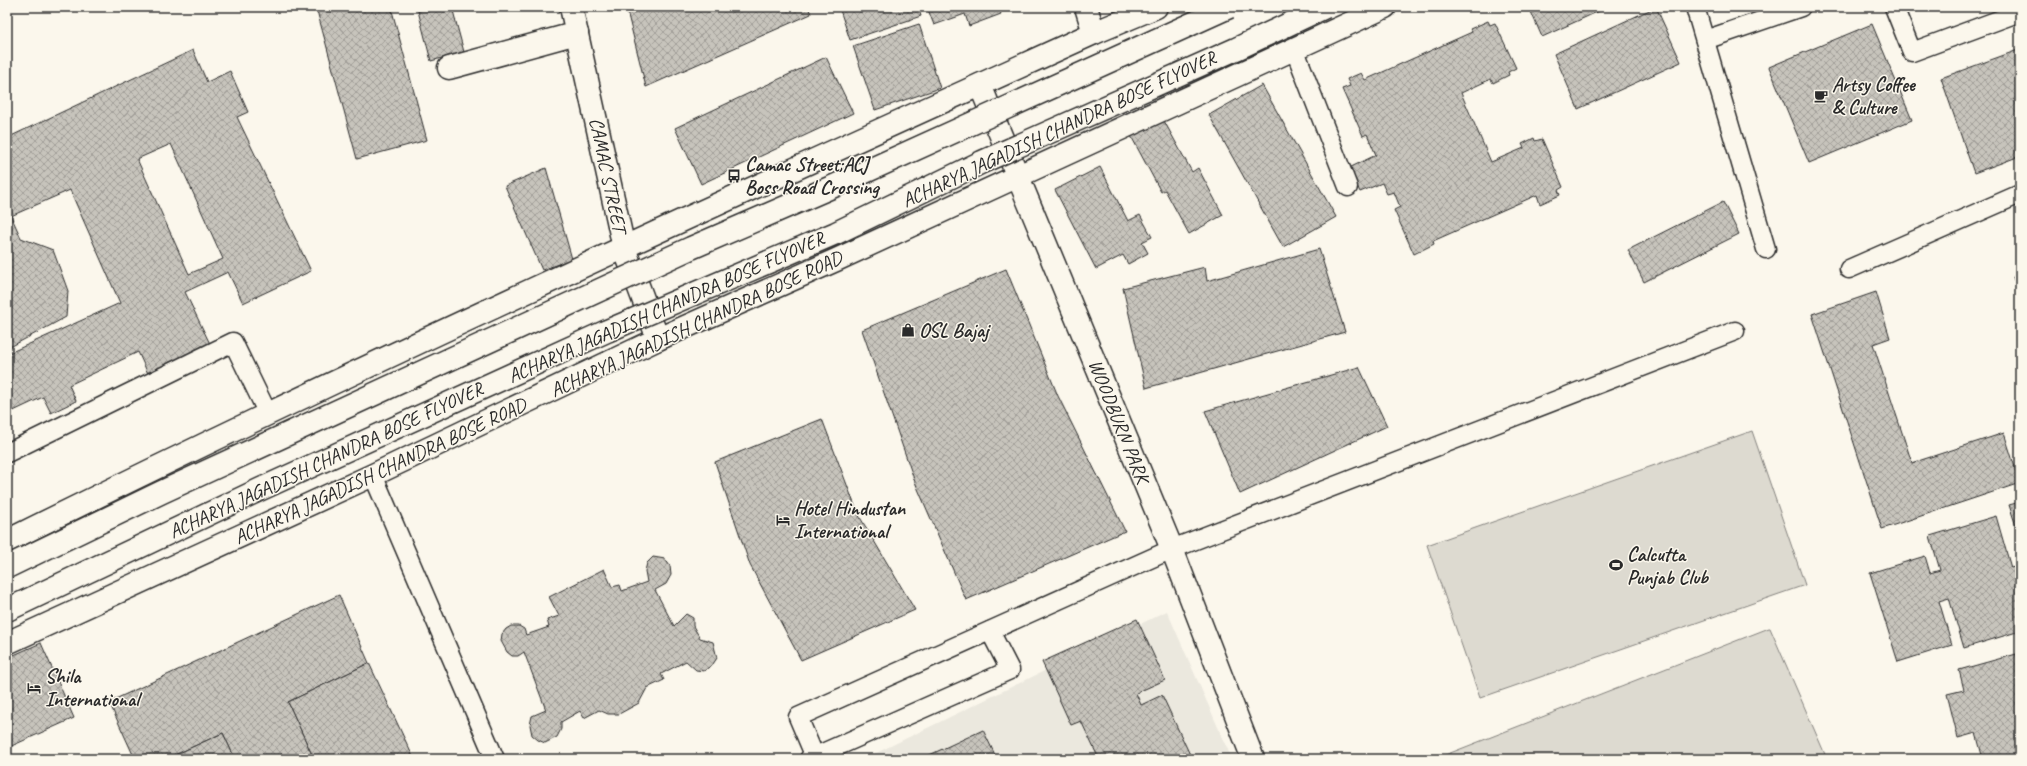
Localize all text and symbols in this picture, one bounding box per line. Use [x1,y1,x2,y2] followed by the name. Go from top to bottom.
[898,44,1222,213] street label: ACHARYA JAGADISH CHANDRA BOSE FLYOVER
[1832,72,1916,120] place label: Artsy Coffee & Culture
[1813,88,1829,104] cafe icon: Artsy Coffee & Culture
[584,115,633,238] street label: CAMAC STREET
[745,152,880,200] place label: Camac Street;ACJ Boss Road Crossing
[726,168,742,184] bus stop icon: Camac Street;ACJ Boss Road Crossing
[504,225,830,388] street label: ACHARYA JAGADISH CHANDRA BOSE FLYOVER
[546,244,848,403] street label: ACHARYA JAGADISH CHANDRA BOSE ROAD
[919,318,991,343] place label: OSL Bajaj
[900,322,916,338] shop icon: OSL Bajaj
[1083,356,1156,489] street label: WOODBURN PARK
[165,375,489,544] street label: ACHARYA JAGADISH CHANDRA BOSE FLYOVER
[230,391,532,550] street label: ACHARYA JAGADISH CHANDRA BOSE ROAD
[794,496,906,544] place label: Hotel Hindustan International
[775,512,791,528] hotel icon: Hotel Hindustan International
[1627,542,1709,590] place label: Calcutta Punjab Club
[1608,557,1624,573] sports icon: Calcutta Punjab Club
[45,664,143,712] place label: Shila International
[26,680,42,696] hotel icon: Shila International

